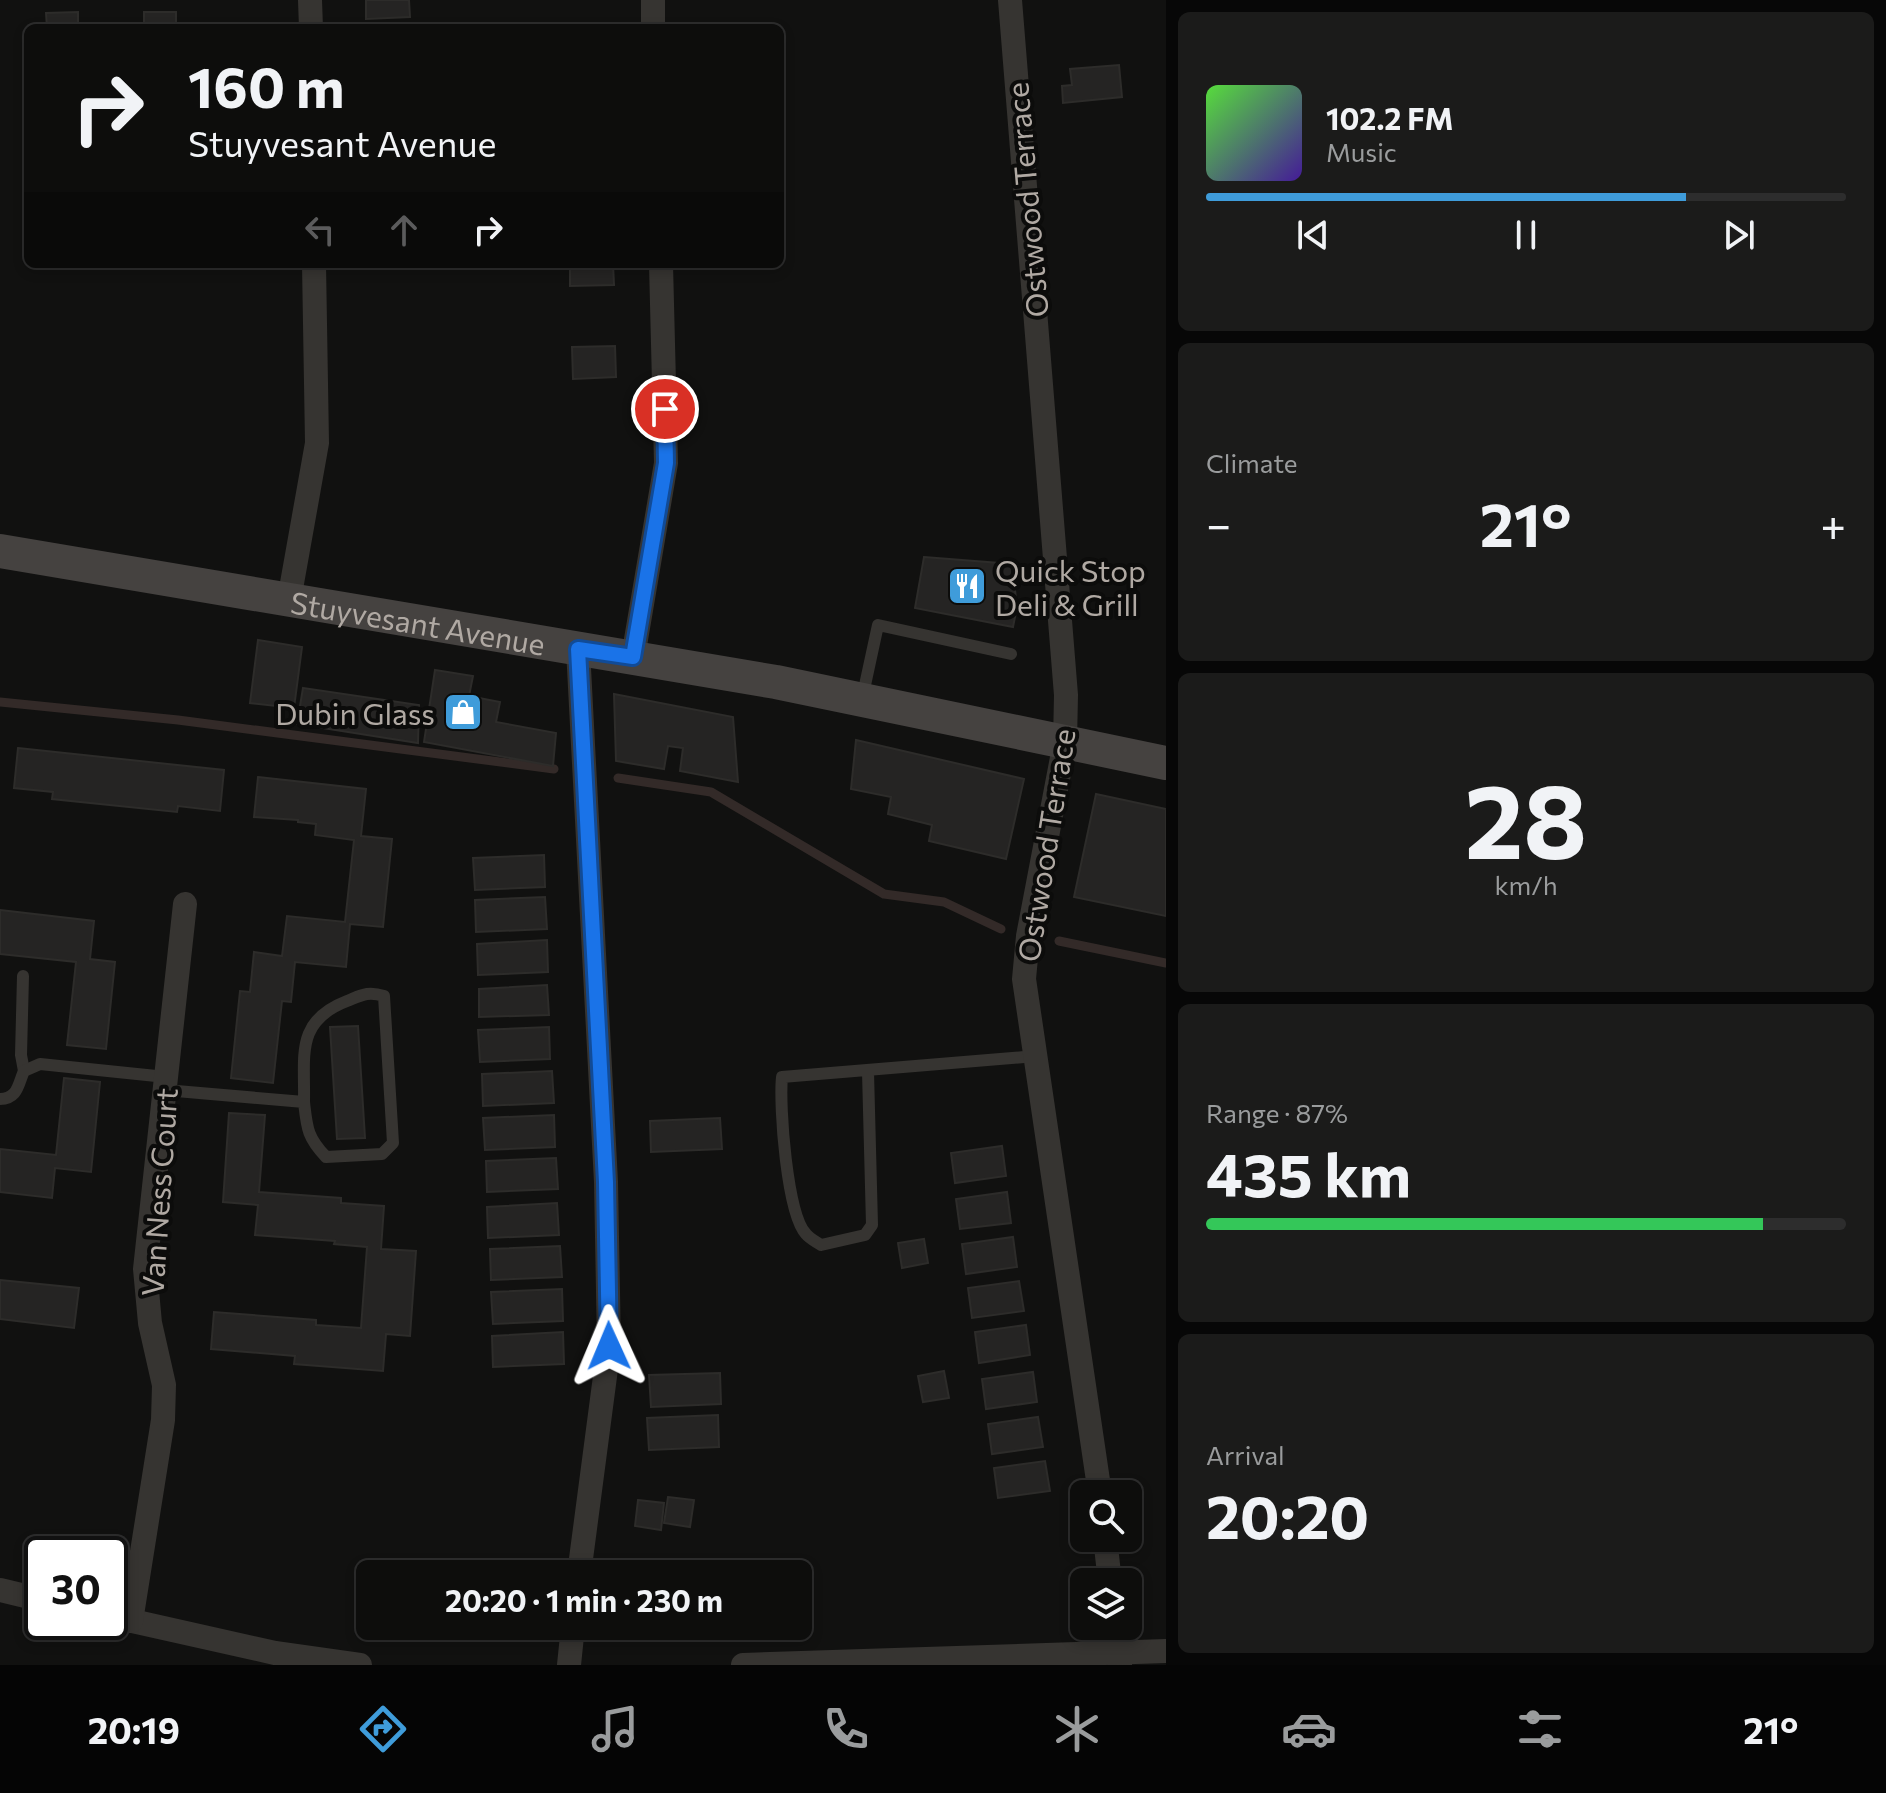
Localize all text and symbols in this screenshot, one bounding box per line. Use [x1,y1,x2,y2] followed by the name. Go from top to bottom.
[188,51,345,120] text: 160 m
[56,56,160,160] icon: right
[997,81,1055,319] street label: Ostwood Terrace
[1326,99,1453,136] text: 102.2 FM
[188,120,497,164] text: Stuyvesant Avenue
[1326,136,1397,167] text: Music
[298,208,342,252] icon: left
[382,208,426,252] icon: ahead
[466,208,510,252] icon: right
[1291,213,1335,257] icon: previous
[1504,213,1548,257] icon: pause
[1717,213,1761,257] icon: next
[631,375,699,443] pin
[643,387,687,431] icon: arrive
[1206,447,1298,478] text: Climate
[1480,486,1572,559] text: 21°
[1206,496,1231,550] text: −
[1820,496,1846,550] text: +
[995,551,1146,622] place label: Quick Stop Deli & Grill
[946,565,988,607] restaurant icon: Quick Stop Deli & Grill
[288,582,548,661] street label: Stuyvesant Avenue
[442,691,484,733] shop icon: Dubin Glass
[275,694,435,731] place label: Dubin Glass
[1008,726,1082,964] street label: Ostwood Terrace
[1465,753,1587,880] text: 28
[1494,869,1558,900] text: km/h
[132,1087,184,1297] street label: Van Ness Court
[1206,1097,1348,1128] text: Range · 87%
[1206,1136,1411,1209] text: 435 km
[567,1304,651,1388] position arrow
[1206,1439,1285,1470] text: Arrival
[1206,1478,1369,1551] text: 20:20
[1070,1480,1142,1640] map controls
[1070,1480,1142,1552] button: search
[24,1536,128,1640] speed limit sign: 30
[1070,1568,1142,1640] button: layers
[445,1581,723,1618] text: 20:20 · 1 min · 230 m
[355,1701,411,1757] icon: directions
[587,1701,643,1757] icon: music
[818,1701,874,1757] icon: phone
[1049,1701,1105,1757] icon: climate
[1281,1701,1337,1757] icon: car
[1512,1701,1568,1757] icon: filters
[88,1707,180,1751] text: 20:19
[1743,1707,1798,1751] text: 21°

